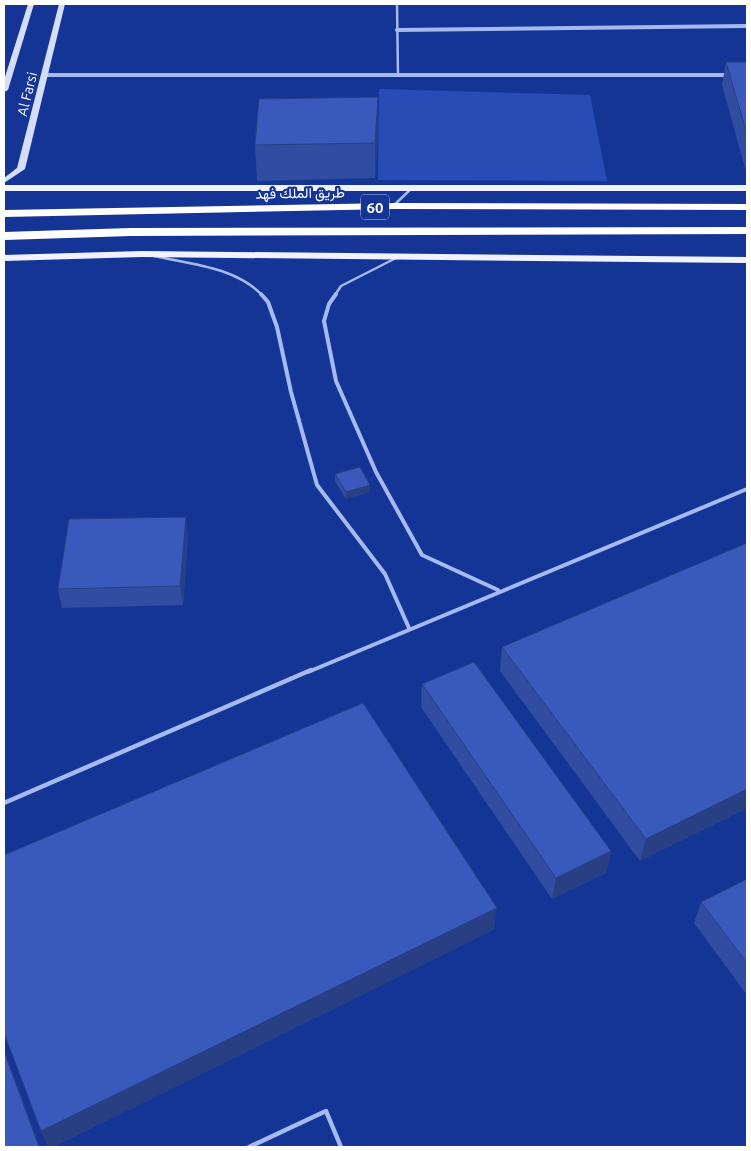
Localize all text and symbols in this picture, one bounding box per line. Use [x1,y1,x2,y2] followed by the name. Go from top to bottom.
[14,70,40,118] street label: Al Farsi
[255,184,345,203] street label: طريق الملك فهد
[361,194,389,220] road number: 60

